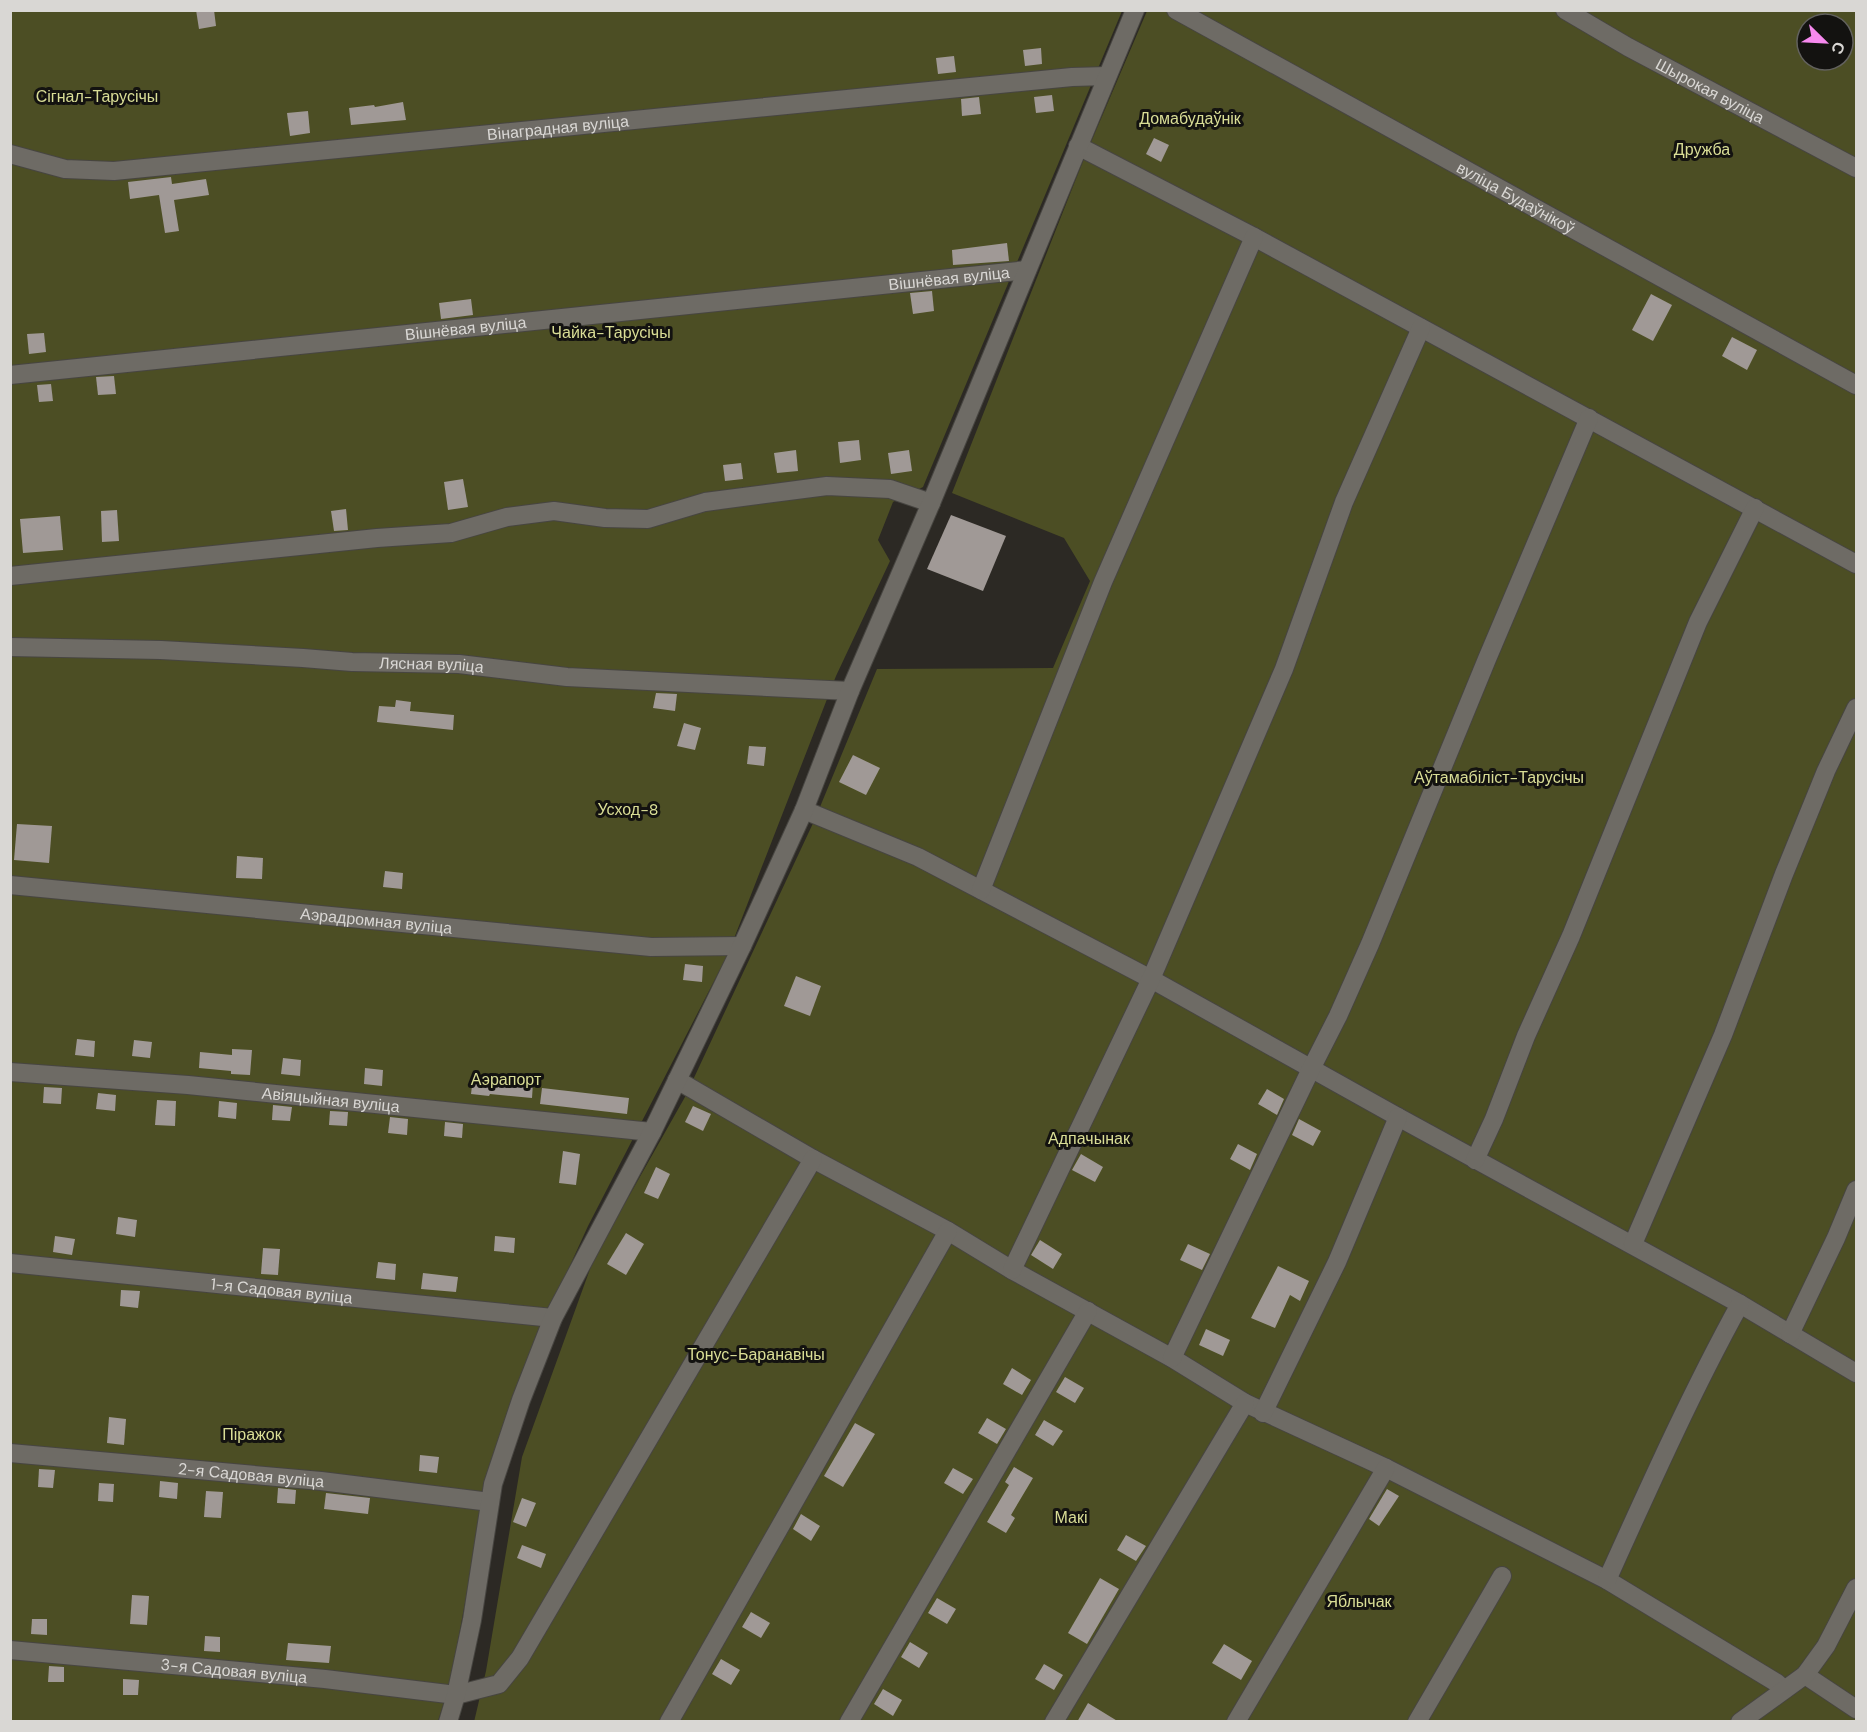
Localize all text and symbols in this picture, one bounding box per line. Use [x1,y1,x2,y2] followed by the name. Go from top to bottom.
[1795,12,1855,72] north arrow
[1826,38,1850,58] text: С
[1652,53,1768,128] street label: Шырокая вуліца
[36,86,158,107] park label: Сігнал-Тарусічы
[1139,108,1242,129] park label: Домабудаўнік
[486,110,630,145] street label: Вінаградная вуліца
[1674,139,1730,160] park label: Дружба
[1453,156,1578,238] street label: вуліца Будаўнікоў
[887,261,1011,295] street label: Вішнёвая вуліца
[404,311,527,345] street label: Вішнёвая вуліца
[551,322,671,343] park label: Чайка-Тарусічы
[379,652,485,677] street label: Лясная вуліца
[1414,767,1584,788] park label: Аўтамабіліст-Тарусічы
[597,799,659,820] park label: Усход-8
[299,903,453,938] street label: Аэрадромная вуліца
[471,1069,542,1090] park label: Аэрапорт
[261,1082,401,1117] street label: Авіяцыйная вуліца
[1048,1128,1131,1149] park label: Адпачынак
[210,1273,354,1308] street label: 1-я Садовая вуліца
[687,1344,825,1365] park label: Тонус-Баранавічы
[222,1424,283,1445] park label: Піражок
[177,1458,325,1492] street label: 2-я Садовая вуліца
[1055,1507,1087,1528] park label: Макі
[1326,1591,1393,1612] park label: Яблычак
[160,1653,308,1688] street label: 3-я Садовая вуліца

